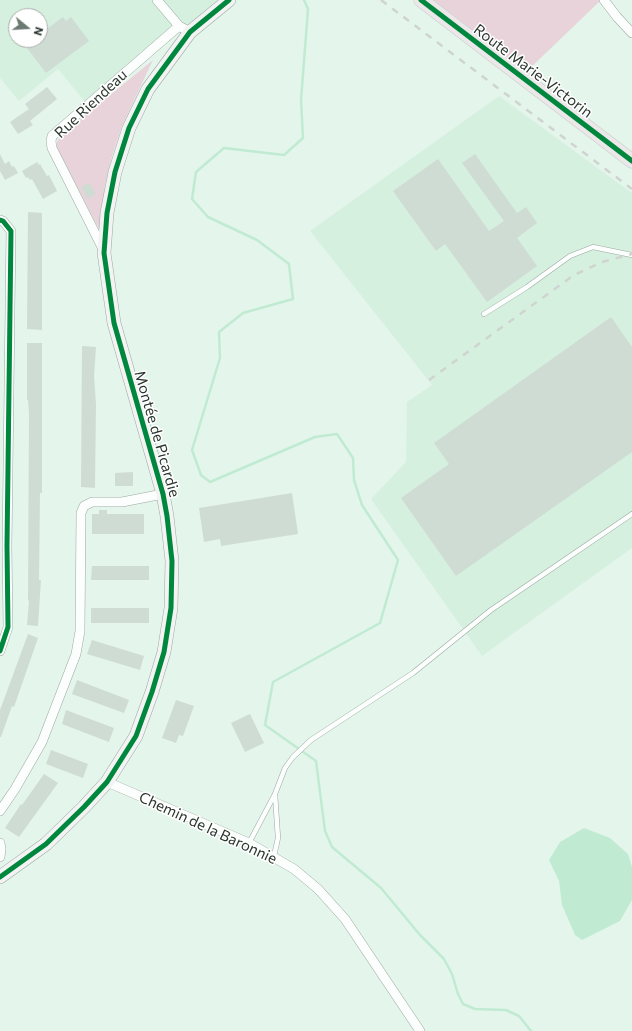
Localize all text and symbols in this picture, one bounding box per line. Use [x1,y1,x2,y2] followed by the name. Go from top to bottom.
[8,8,48,48] north arrow
[470,20,596,122] street label: Route Marie-Victorin
[31,26,46,37] text: N
[51,66,131,142] street label: Rue Riendeau
[130,369,184,499] street label: Montée de Picardie
[136,788,280,868] street label: Chemin de la Baronnie

